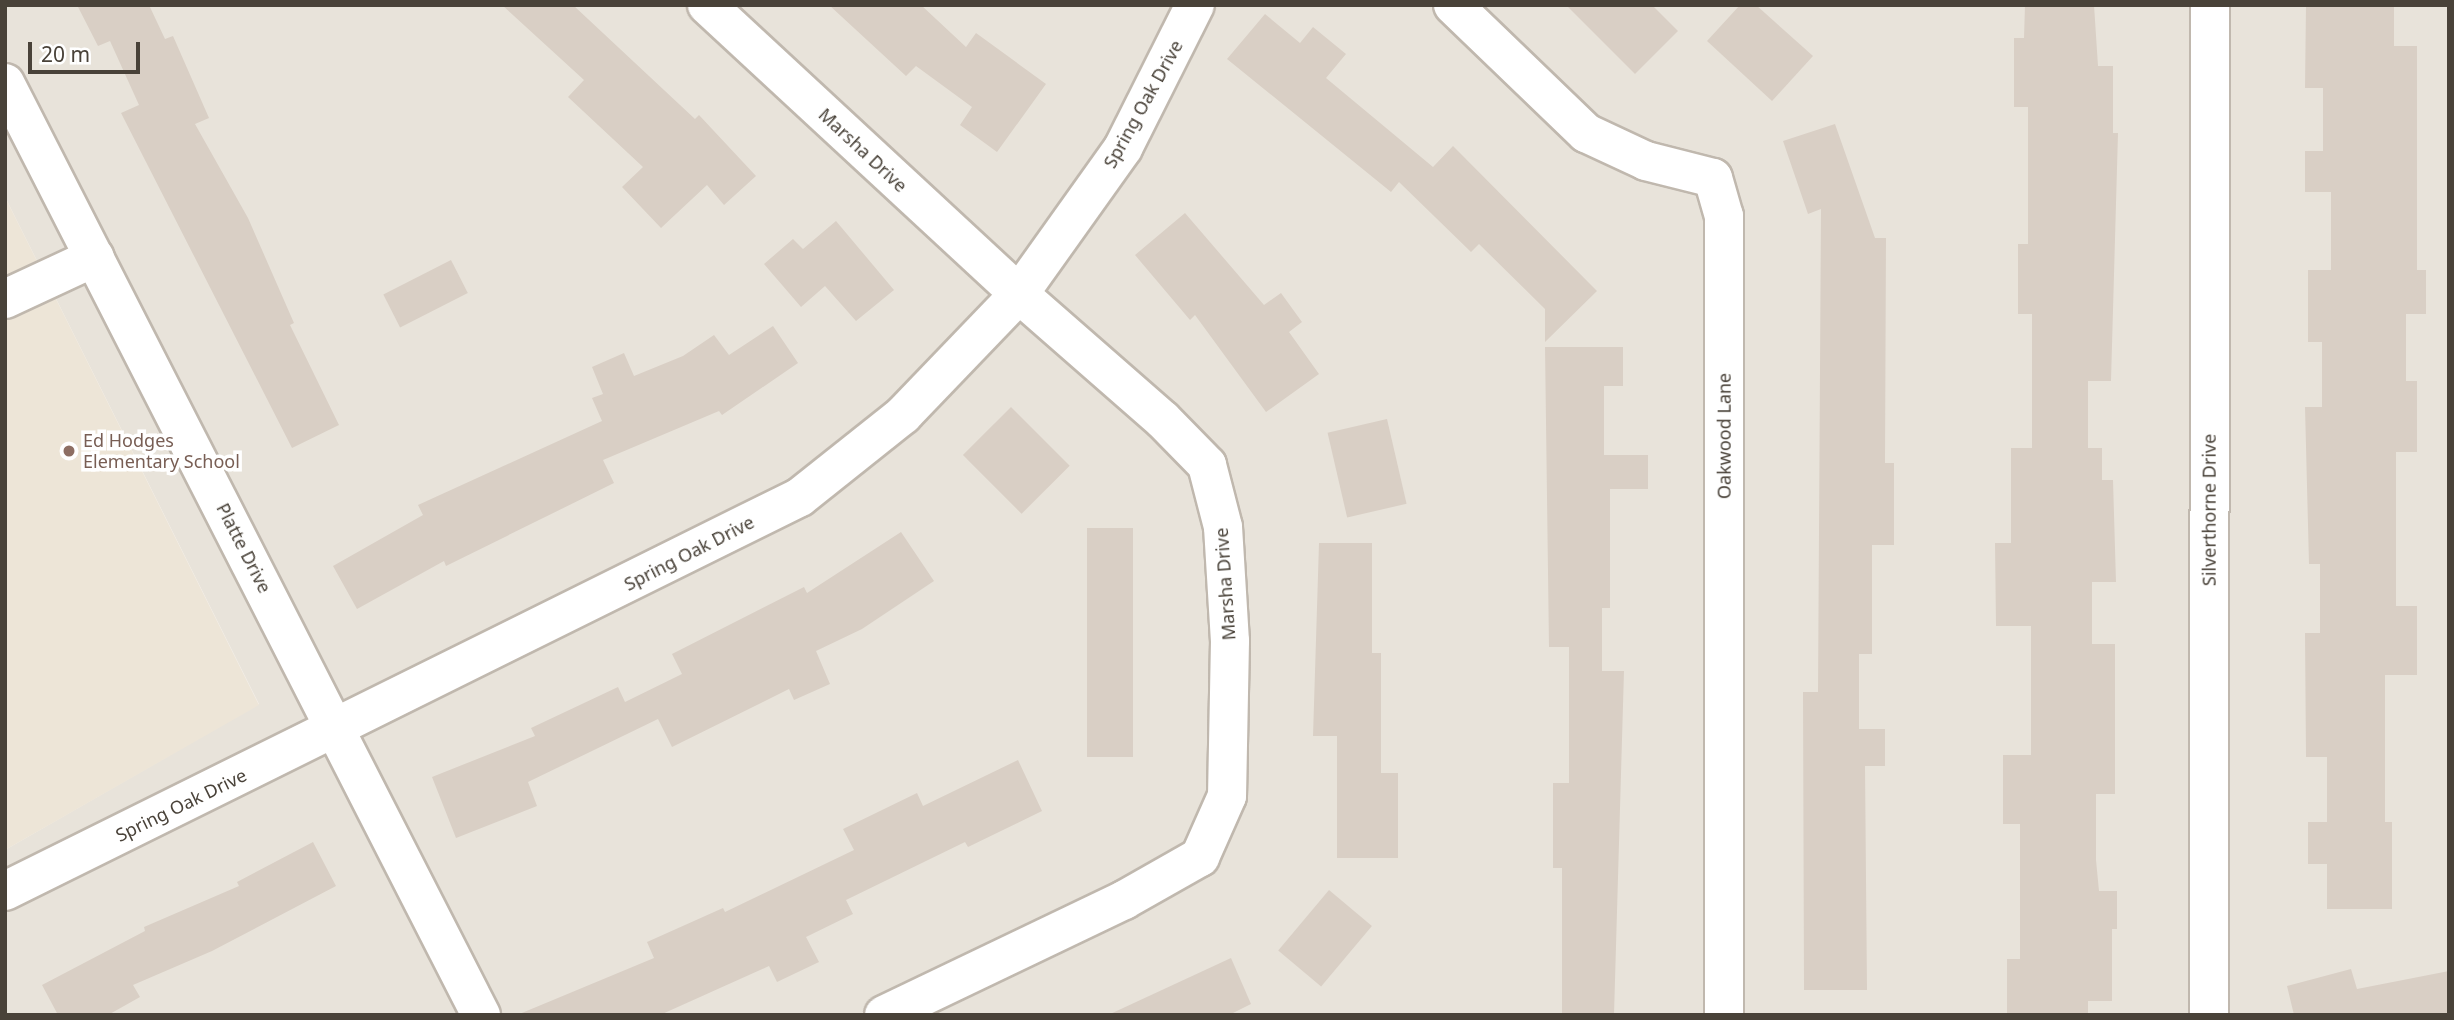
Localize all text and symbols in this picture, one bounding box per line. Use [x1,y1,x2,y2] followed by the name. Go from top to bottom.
[32,28,144,72] scale bar
[1099,36,1187,172] street label: Spring Oak Drive
[41,40,90,68] text: 20 m
[814,104,912,196] street label: Marsha Drive
[1713,373,1735,499] street label: Oakwood Lane
[83,430,240,472] place label: Ed Hodges Elementary School
[2198,434,2220,586] street label: Silverthorne Drive
[61,443,77,459] marker: Ed Hodges Elementary School
[212,499,276,597] street label: Platte Drive
[620,511,758,595] street label: Spring Oak Drive
[1210,527,1240,641] street label: Marsha Drive
[112,764,250,846] street label: Spring Oak Drive

